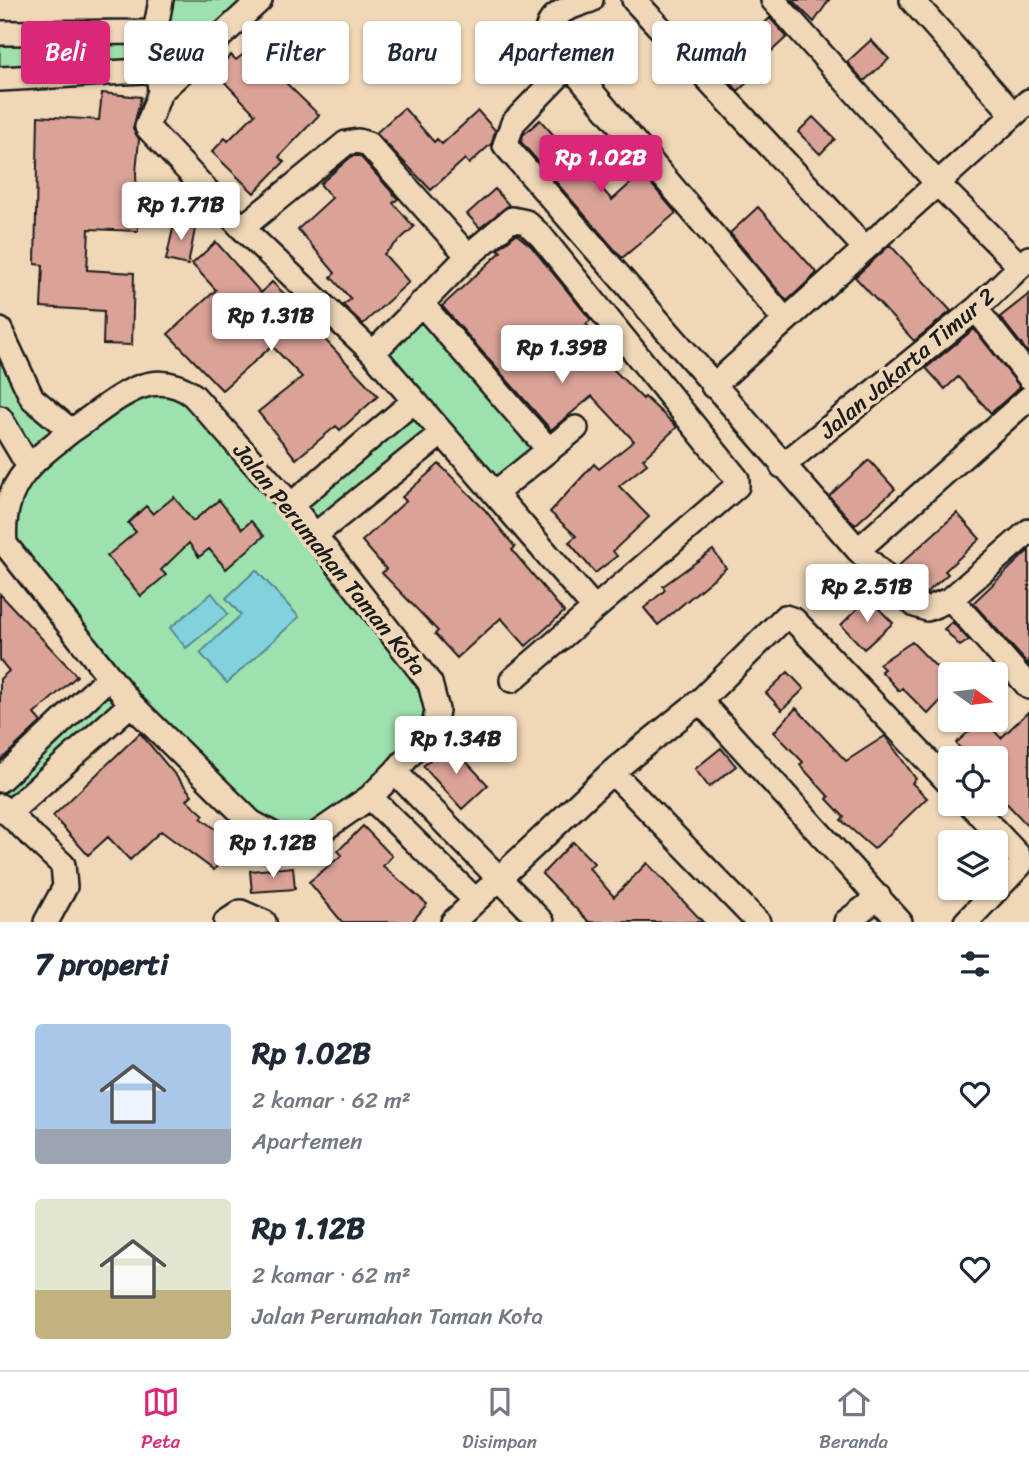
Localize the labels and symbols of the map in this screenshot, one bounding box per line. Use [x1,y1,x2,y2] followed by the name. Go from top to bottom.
[529,136,673,195] pin: Rp 1.02B
[109,182,253,242] pin: Rp 1.71B
[809,277,1005,450] street label: Jalan Jakarta Timur 2
[199,294,343,353] pin: Rp 1.31B
[490,326,634,385] pin: Rp 1.39B
[221,433,437,685] street label: Jalan Perumahan Taman Kota
[795,564,939,624] pin: Rp 2.51B
[938,662,1008,732] north arrow
[384,716,528,776] pin: Rp 1.34B
[201,820,345,880] pin: Rp 1.12B

